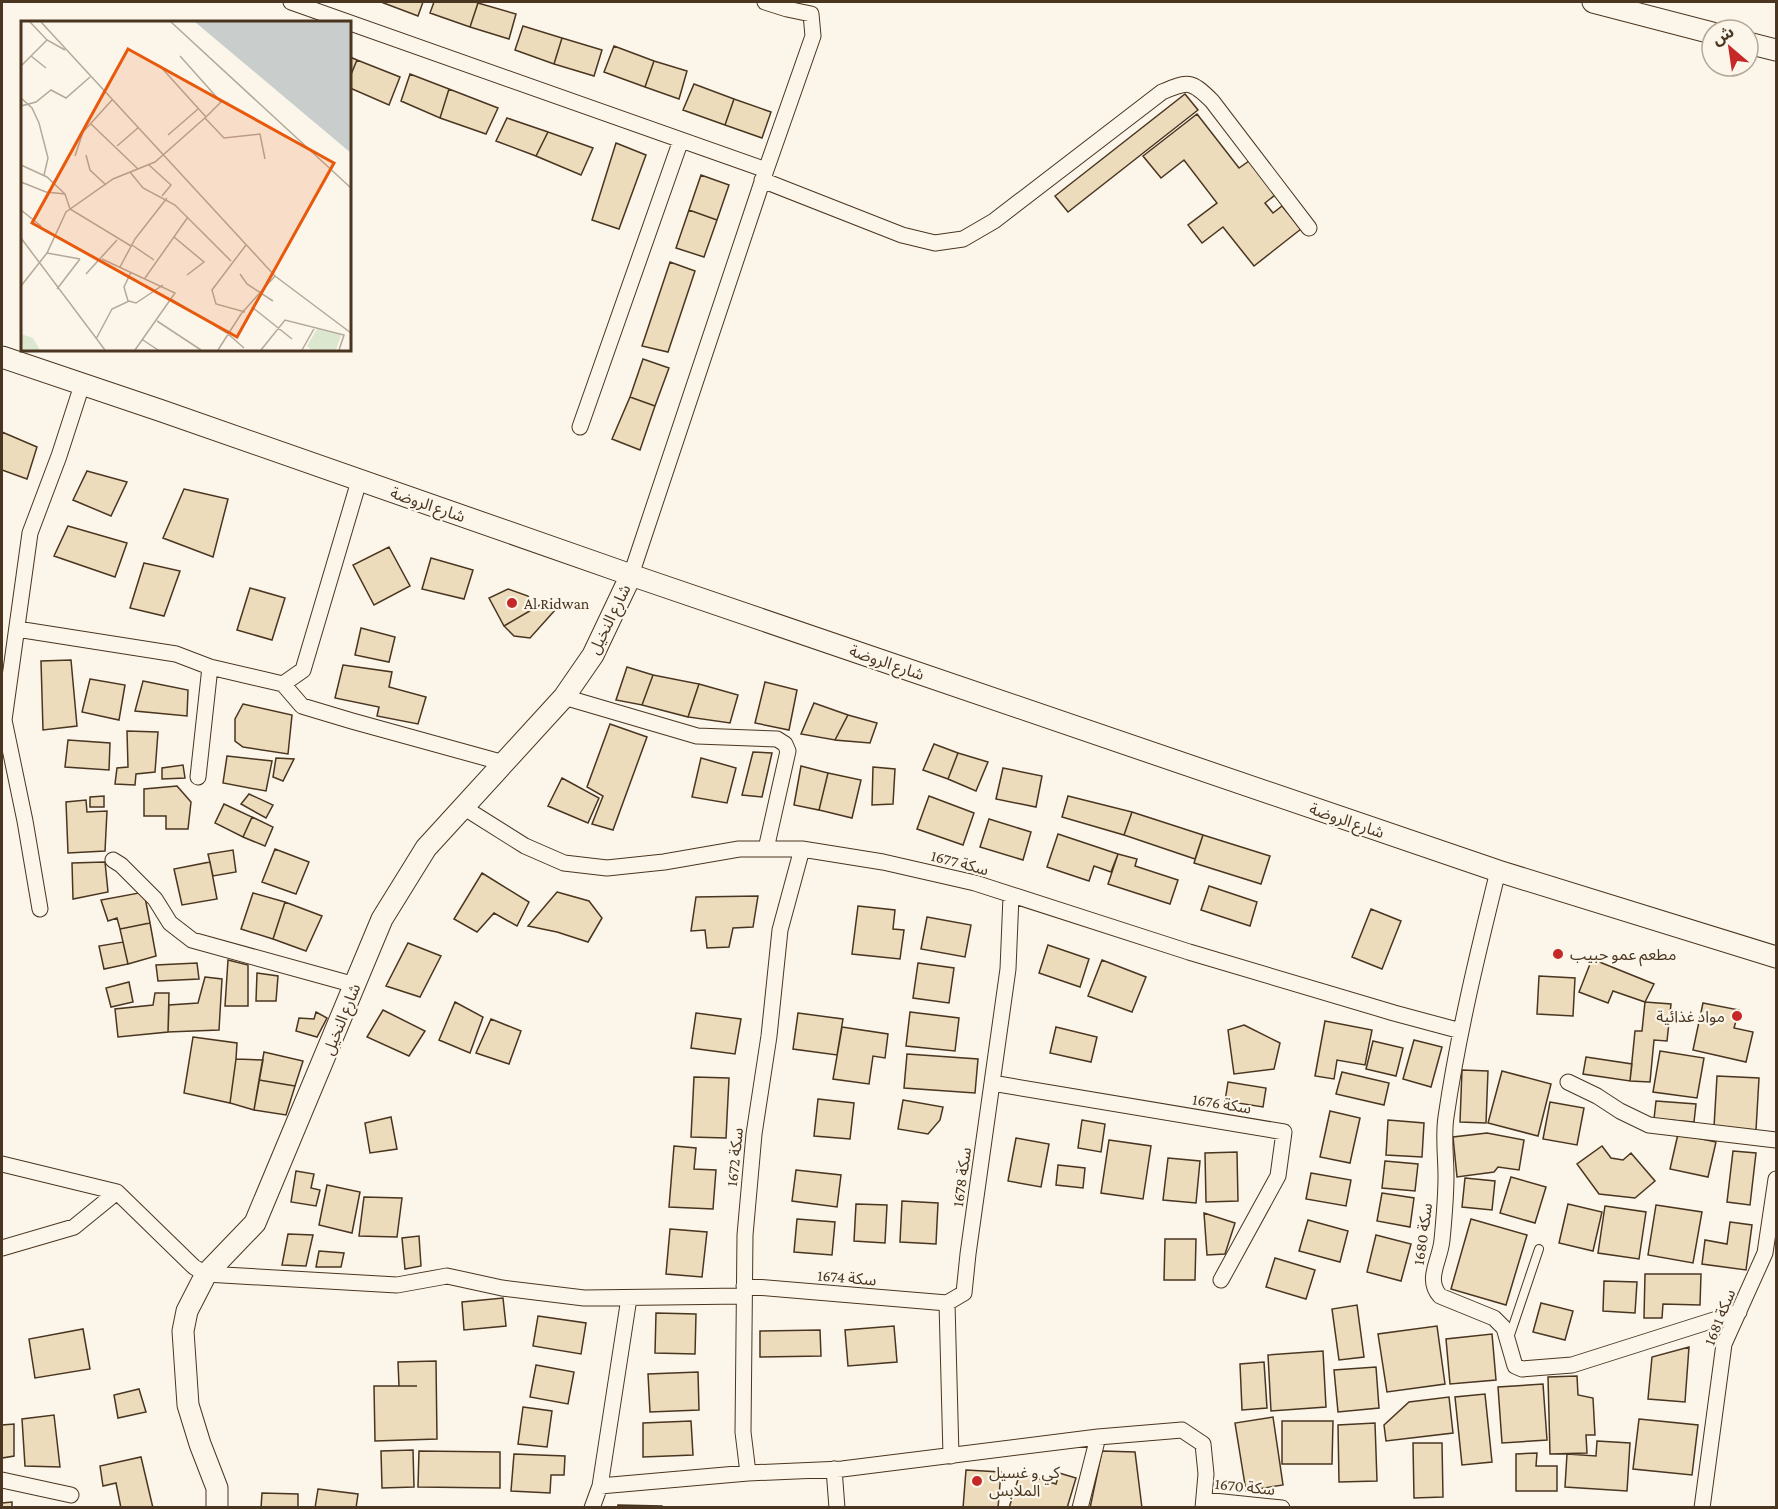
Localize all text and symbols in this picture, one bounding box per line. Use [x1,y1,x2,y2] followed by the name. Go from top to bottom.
[1700,18,1760,78] north arrow
[21,21,351,351] inset map
[1709,23,1737,49] text: ش
[387,484,467,529] street label: شارع الروضة
[585,582,637,659] street label: شارع النخيل
[524,595,590,612] place label: Al Ridwan
[505,596,519,610] marker: Al Ridwan
[846,642,926,687] street label: شارع الروضة
[1306,800,1386,845] street label: شارع الروضة
[929,847,991,878] street label: سكة 1677
[1570,946,1676,967] place label: مطعم عمو حبيب
[1551,947,1565,961] marker: مطعم عمو حبيب
[319,981,367,1059] street label: شارع النخيل
[1656,1008,1725,1026] place label: مواد غذائية
[1730,1009,1744,1023] marker: مواد غذائية
[1191,1090,1253,1117] street label: سكة 1676
[723,1127,746,1187] street label: سكة 1672
[949,1146,974,1208] street label: سكة 1678
[1410,1202,1435,1266] street label: سكة 1680
[817,1266,877,1289] street label: سكة 1674
[1701,1287,1738,1348] street label: سكة 1681
[989,1464,1060,1500] place label: كي و غسيل الملابس
[970,1474,984,1488] marker: كي و غسيل الملابس
[1214,1475,1276,1498] street label: سكة 1670

